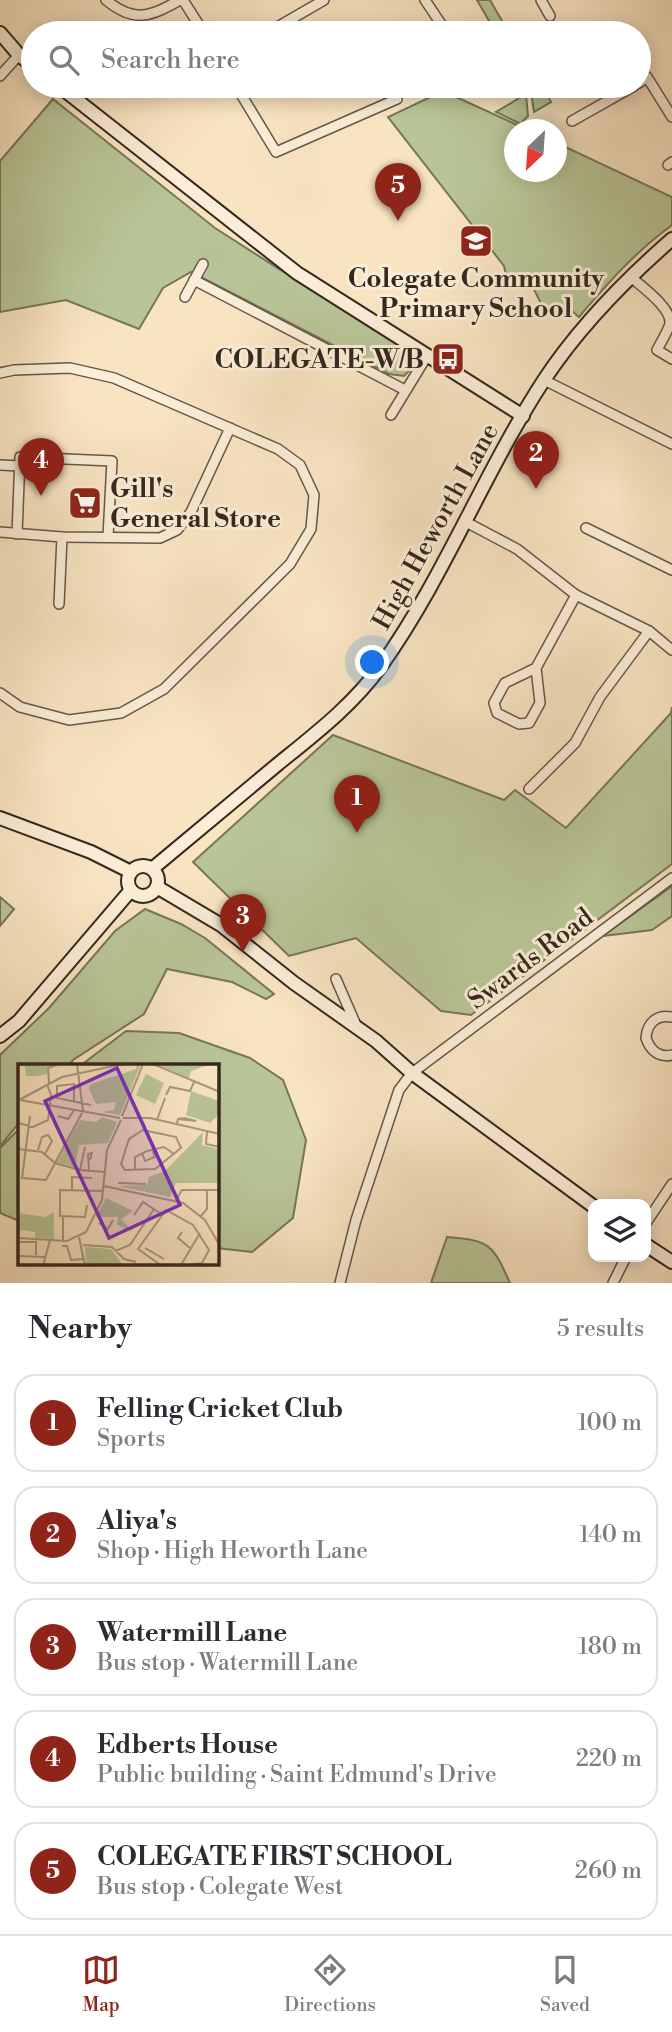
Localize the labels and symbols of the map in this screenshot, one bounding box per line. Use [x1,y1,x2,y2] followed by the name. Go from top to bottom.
[504,119,567,182] north arrow
[375,163,421,221] pin: 5
[457,222,495,260] school or university icon: Colegate Community Primary School
[348,263,605,325] place label: Colegate Community Primary School
[429,340,467,378] bus stop icon: COLEGATE-W/B
[215,344,424,376] place label: COLEGATE-W/B
[366,418,506,635] street label: High Heworth Lane
[513,431,559,489] pin: 2
[18,438,64,496] pin: 4
[110,473,281,535] place label: Gill's General Store
[66,484,104,522] supermarket icon: Gill's General Store
[355,645,389,679] your location
[334,775,380,833] pin: 1
[220,894,266,952] pin: 3
[462,901,600,1016] street label: Swards Road
[18,1064,219,1266] inset map

